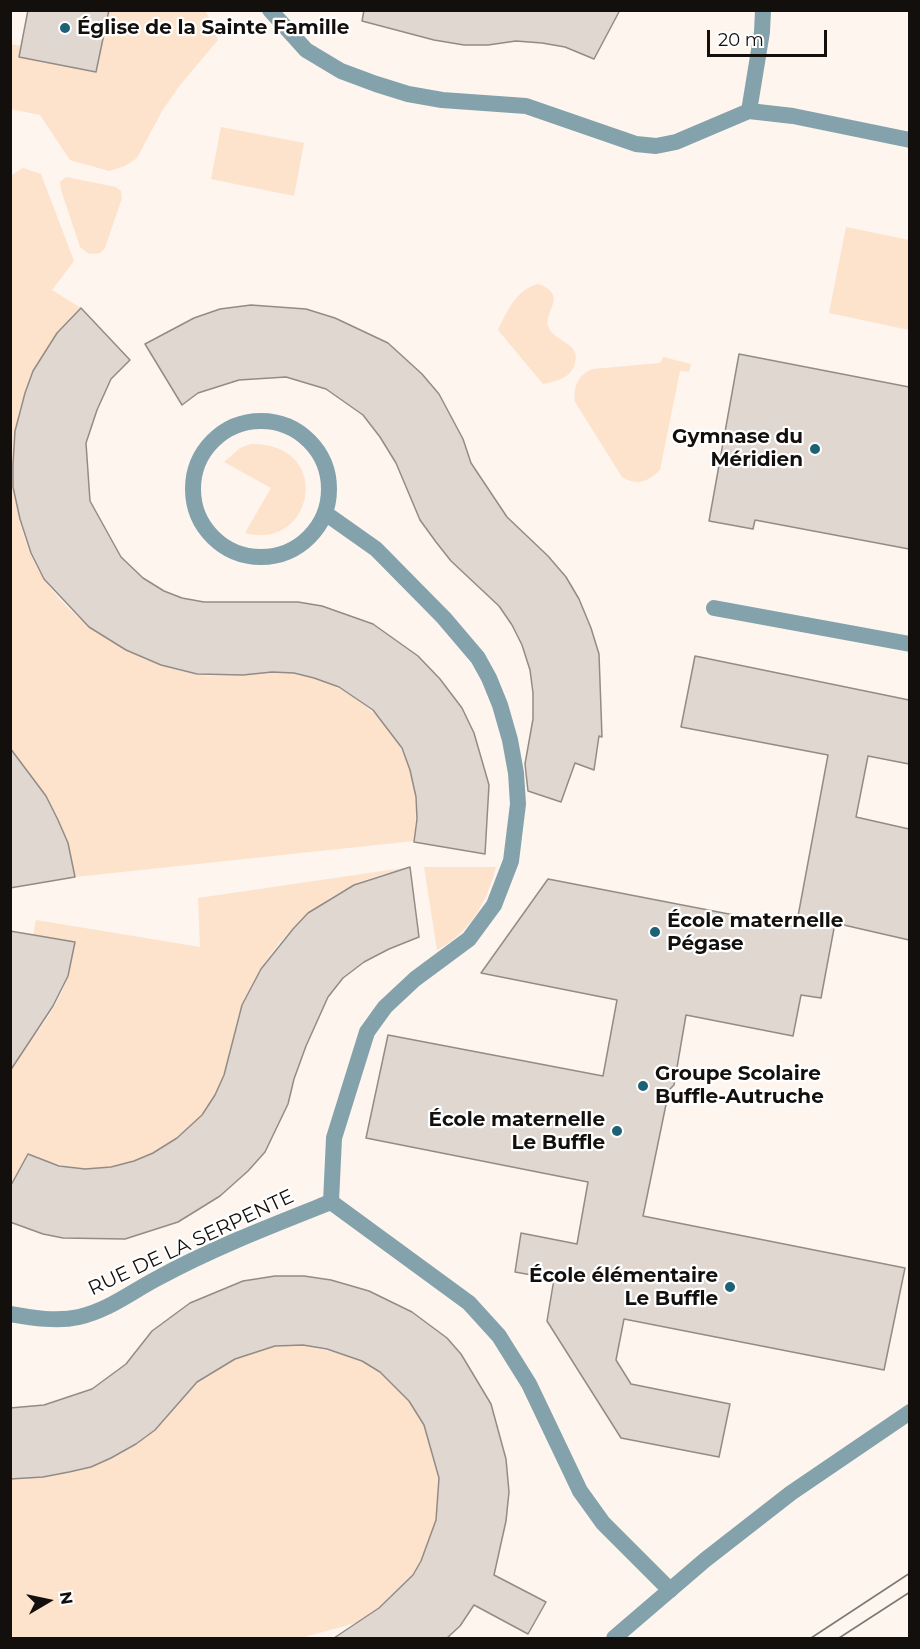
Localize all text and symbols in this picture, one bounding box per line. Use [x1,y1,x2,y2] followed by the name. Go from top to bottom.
[77,16,349,40] place label: Église de la Sainte Famille
[710,18,830,56] scale bar
[58,21,72,35] marker: Église de la Sainte Famille
[718,29,764,51] text: 20 m
[672,425,803,472] place label: Gymnase du Méridien
[808,442,822,456] marker: Gymnase du Méridien
[667,909,843,956] place label: École maternelle Pégase
[648,925,662,939] marker: École maternelle Pégase
[655,1062,824,1109] place label: Groupe Scolaire Buffle-Autruche
[636,1079,650,1093] marker: Groupe Scolaire Buffle-Autruche
[429,1108,605,1155] place label: École maternelle Le Buffle
[610,1124,624,1138] marker: École maternelle Le Buffle
[84,1185,298,1301] street label: RUE DE LA SERPENTE
[529,1264,718,1311] place label: École élémentaire Le Buffle
[723,1280,737,1294] marker: École élémentaire Le Buffle
[18,1571,78,1631] north arrow
[56,1590,77,1606] text: N

